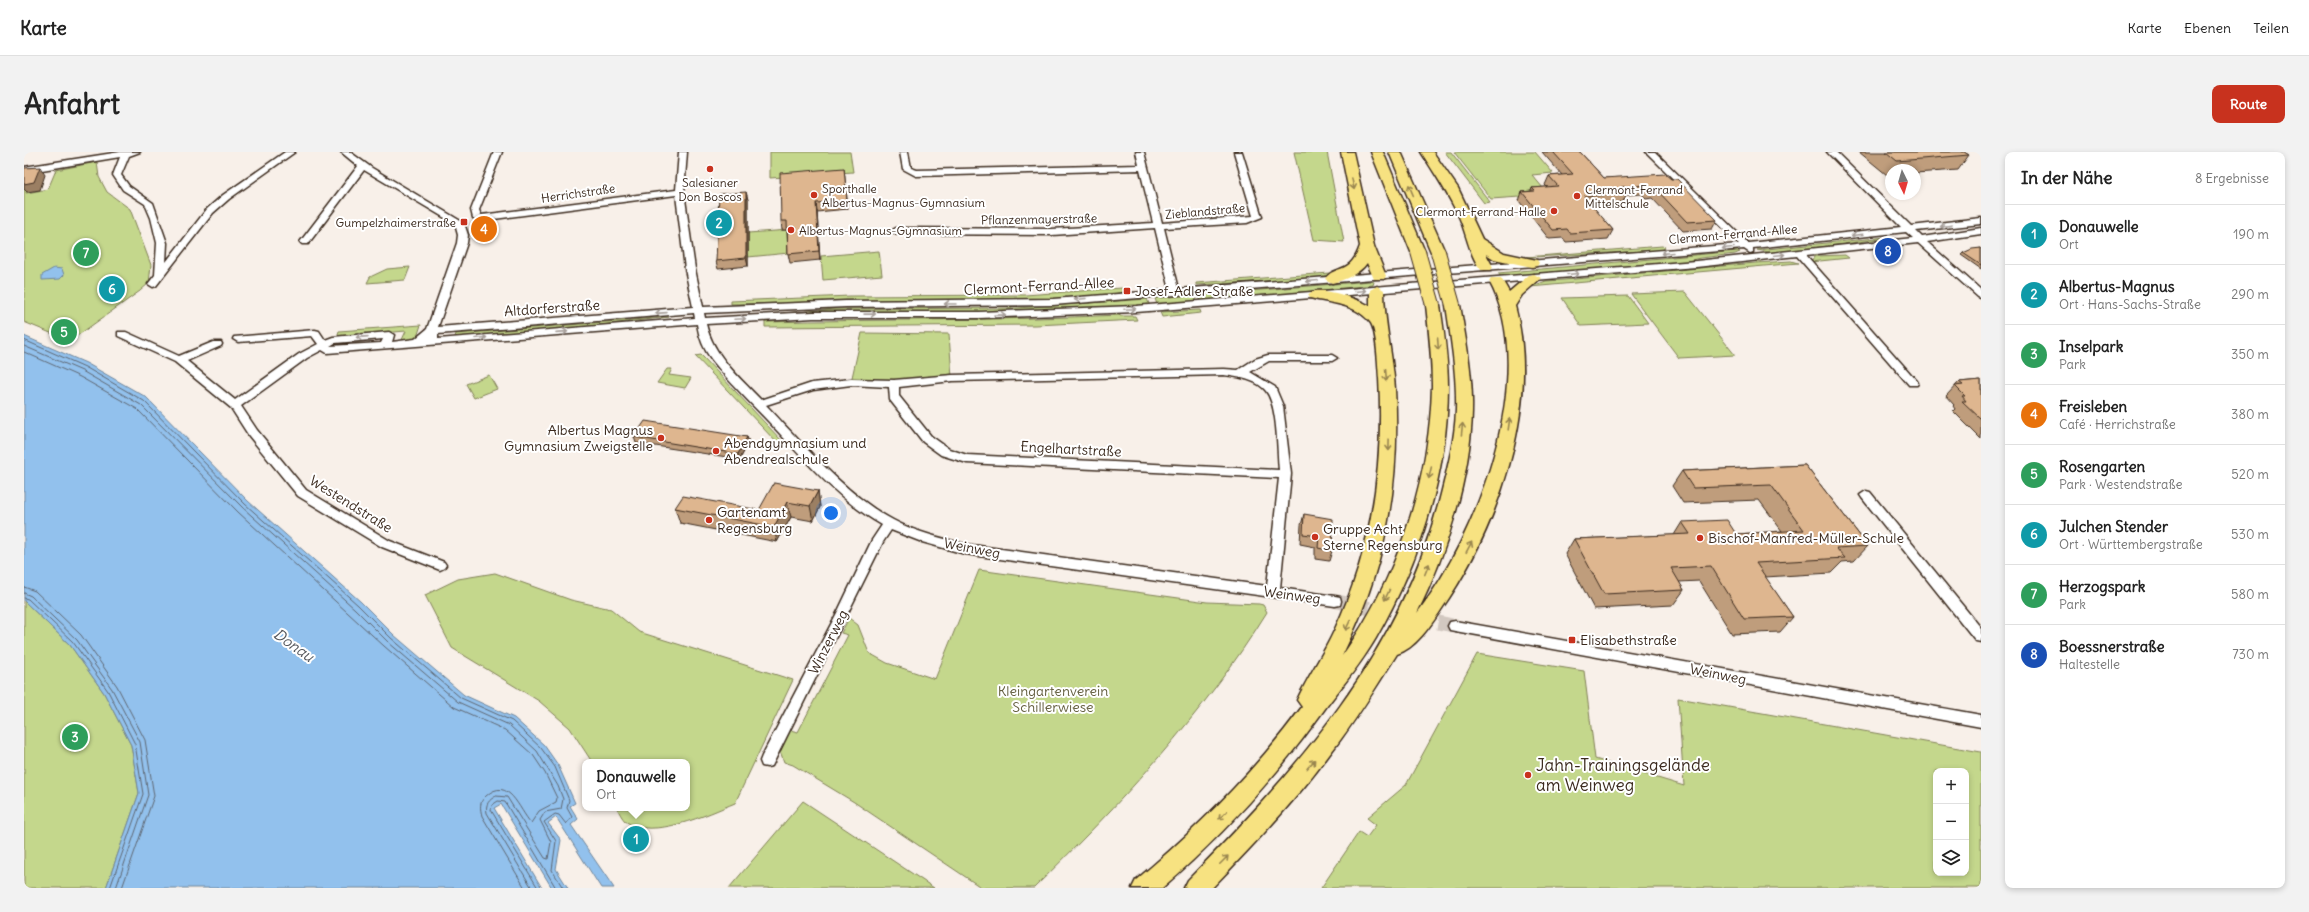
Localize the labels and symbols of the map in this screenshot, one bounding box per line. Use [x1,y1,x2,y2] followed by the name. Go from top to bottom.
[705,164,715,174] marker: Salesianer Don Boscos
[1885,164,1921,200] north arrow
[678,175,742,204] place label: Salesianer Don Boscos
[1350,177,1358,190] one-way arrow
[540,180,616,206] street label: Herrichstraße
[822,181,985,210] place label: Sporthalle Albertus-Magnus-Gymnasium
[1585,182,1683,211] place label: Clermont-Ferrand Mittelschule
[1407,184,1415,196] one-way arrow
[809,190,819,200] marker: Sporthalle Albertus-Magnus-Gymnasium
[1572,191,1582,201] marker: Clermont-Ferrand Mittelschule
[1164,200,1246,222] street label: Zieblandstraße
[1416,204,1546,219] place label: Clermont-Ferrand-Halle
[1549,206,1559,216] marker: Clermont-Ferrand-Halle
[706,208,732,238] pin: 2
[981,210,1097,228] street label: Pflanzenmayerstraße
[471,214,497,244] pin: 4
[336,215,456,230] place label: Gumpelzhaimerstraße
[459,217,469,227] marker: Gumpelzhaimerstraße
[1668,221,1798,247] street label: Clermont-Ferrand-Allee
[1939,222,1952,229] one-way arrow
[799,223,962,238] place label: Albertus-Magnus-Gymnasium
[786,225,796,235] marker: Albertus-Magnus-Gymnasium
[1851,232,1864,239] one-way arrow
[1875,236,1901,266] pin: 8
[73,238,99,268] pin: 7
[1722,244,1735,251] one-way arrow
[1661,249,1674,256] one-way arrow
[1772,252,1785,259] one-way arrow
[1566,271,1579,278] one-way arrow
[963,273,1115,299] street label: Clermont-Ferrand-Allee
[99,274,125,304] pin: 6
[1306,277,1319,284] one-way arrow
[1135,282,1253,300] place label: Josef-Adler-Straße
[1122,286,1132,296] marker: Josef-Adler-Straße
[1353,288,1366,295] one-way arrow
[504,296,600,320] street label: Altdorferstraße
[1074,296,1087,303] one-way arrow
[944,300,957,308] one-way arrow
[1123,306,1136,313] one-way arrow
[655,310,668,317] one-way arrow
[863,310,876,318] one-way arrow
[993,311,1006,318] one-way arrow
[733,315,746,323] one-way arrow
[51,317,77,347] pin: 5
[555,328,568,335] one-way arrow
[356,334,369,341] one-way arrow
[474,335,487,342] one-way arrow
[1435,337,1442,350] one-way arrow
[1383,368,1390,381] one-way arrow
[1505,418,1513,431] one-way arrow
[504,421,653,455] place label: Albertus Magnus Gymnasium Zweigstelle
[1458,423,1466,436] one-way arrow
[656,433,666,443] marker: Albertus Magnus Gymnasium Zweigstelle
[724,434,867,468] place label: Abendgymnasium und Abendrealschule
[1020,437,1122,461] street label: Engelhartstraße
[1385,438,1393,451] one-way arrow
[711,446,721,456] marker: Abendgymnasium und Abendrealschule
[1425,466,1433,479] one-way arrow
[306,471,396,537] street label: Westendstraße
[717,503,792,537] place label: Gartenamt Regensburg
[821,503,841,523] your location
[704,515,714,525] marker: Gartenamt Regensburg
[1323,520,1443,554] place label: Gruppe Acht Sterne Regensburg
[1708,529,1904,547] place label: Bischof-Manfred-Müller-Schule
[1310,532,1320,542] marker: Gruppe Acht Sterne Regensburg
[1695,533,1705,543] marker: Bischof-Manfred-Müller-Schule
[942,534,1002,562] street label: Weinweg
[1466,541,1473,553] one-way arrow
[1424,563,1432,575] one-way arrow
[1262,582,1322,608] street label: Weinweg
[1383,589,1390,601] one-way arrow
[804,607,852,677] street label: Winzerweg
[1344,619,1351,631] one-way arrow
[270,624,319,666] water label: Donau
[1580,631,1677,649] place label: Elisabethstraße
[1567,635,1577,645] marker: Elisabethstraße
[1688,660,1748,688] street label: Weinweg
[998,682,1108,716] park label: Kleingartenverein Schillerwiese
[62,722,88,752] pin: 3
[1536,754,1710,796] place label: Jahn-Trainingsgelände am Weinweg
[1306,759,1315,769] one-way arrow
[1523,770,1533,780] marker: Jahn-Trainingsgelände am Weinweg
[1218,810,1228,820] one-way arrow
[623,824,649,854] pin: 1
[1219,855,1229,865] one-way arrow

